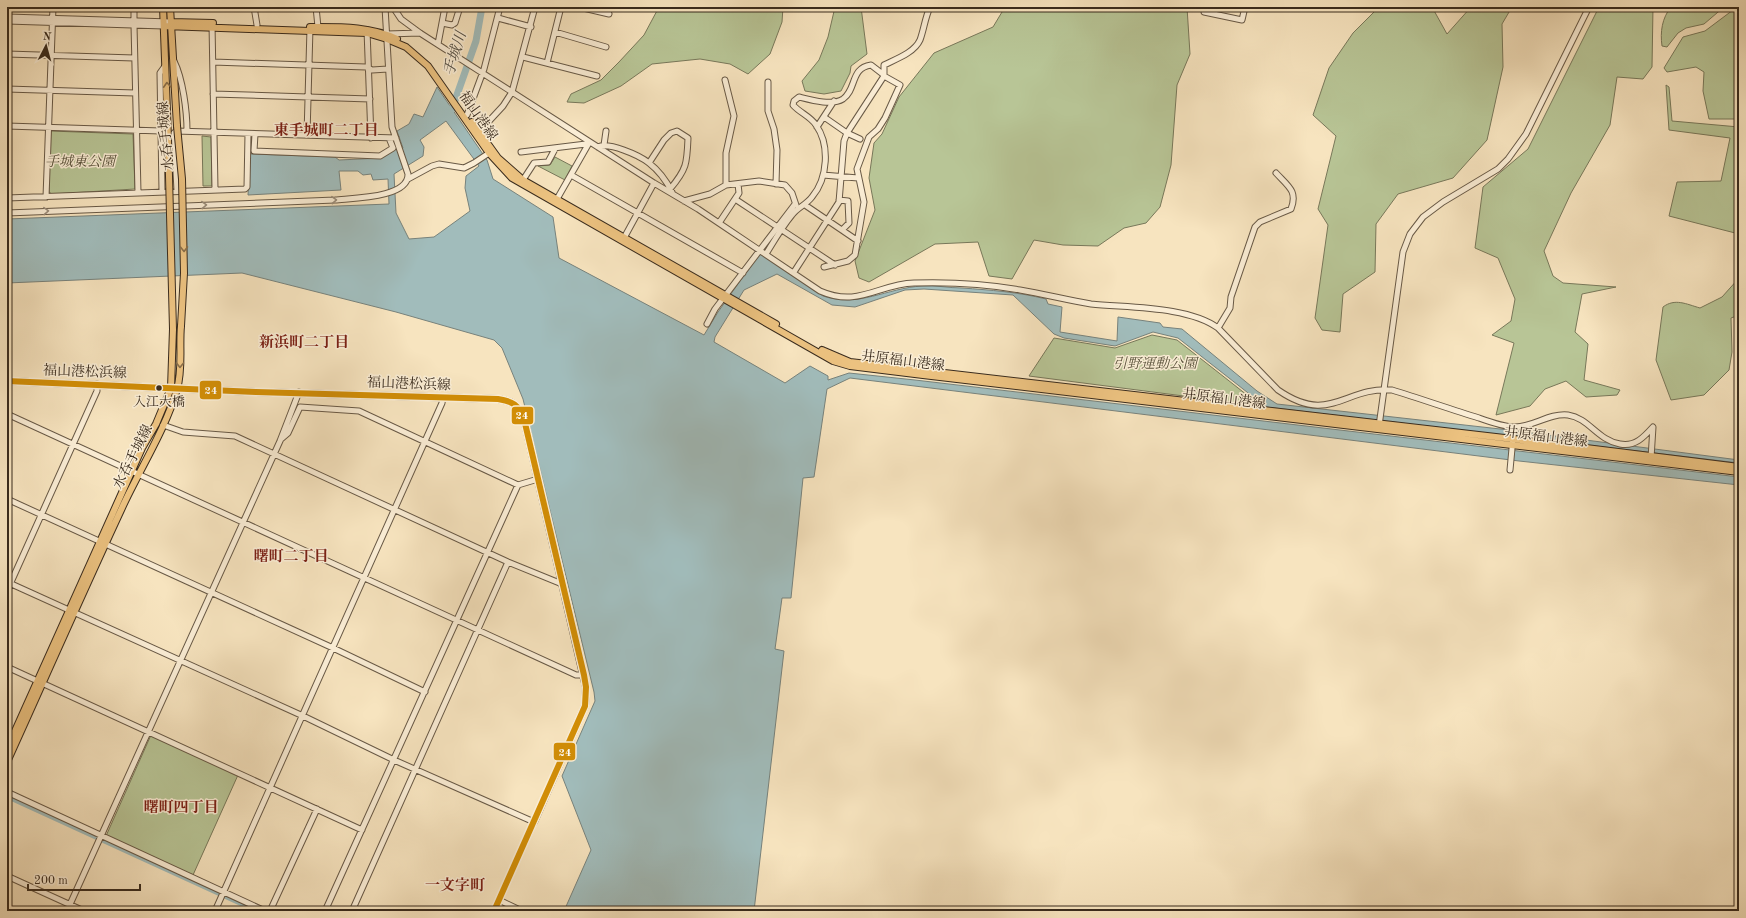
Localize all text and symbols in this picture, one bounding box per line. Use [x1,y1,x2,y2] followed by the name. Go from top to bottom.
[26,26,66,66] north arrow
[440,28,470,78] water label: 手城川
[42,32,52,44] text: N
[162,82,171,88] one-way arrow
[456,88,501,143] street label: 福山港線
[155,101,176,172] street label: 水呑手城線
[273,122,379,139] district label: 東手城町二丁目
[45,154,117,169] park label: 手城東公園
[331,195,337,204] one-way arrow
[201,201,207,209] one-way arrow
[43,207,49,216] one-way arrow
[179,246,188,252] one-way arrow
[259,333,349,351] district label: 新浜町二丁目
[860,348,946,373] street label: 井原福山港線
[1113,356,1199,371] park label: 引野運動公園
[176,362,184,368] one-way arrow
[43,363,127,380] street label: 福山港松浜線
[367,375,451,392] street label: 福山港松浜線
[199,380,222,400] line badge: 24
[154,383,164,393] marker: 入江大橋
[205,386,217,397] text: 24
[1181,386,1267,411] street label: 井原福山港線
[133,395,185,409] place label: 入江大橋
[511,406,534,425] line badge: 24
[516,411,528,422] text: 24
[110,422,155,491] street label: 水呑手城線
[1503,424,1589,449] street label: 井原福山港線
[253,548,329,565] district label: 曙町二丁目
[553,742,576,761] line badge: 24
[559,748,571,759] text: 24
[143,799,219,816] district label: 曙町四丁目
[28,866,140,892] scale bar
[34,875,68,887] text: 200 m
[425,877,485,894] district label: 一文字町

